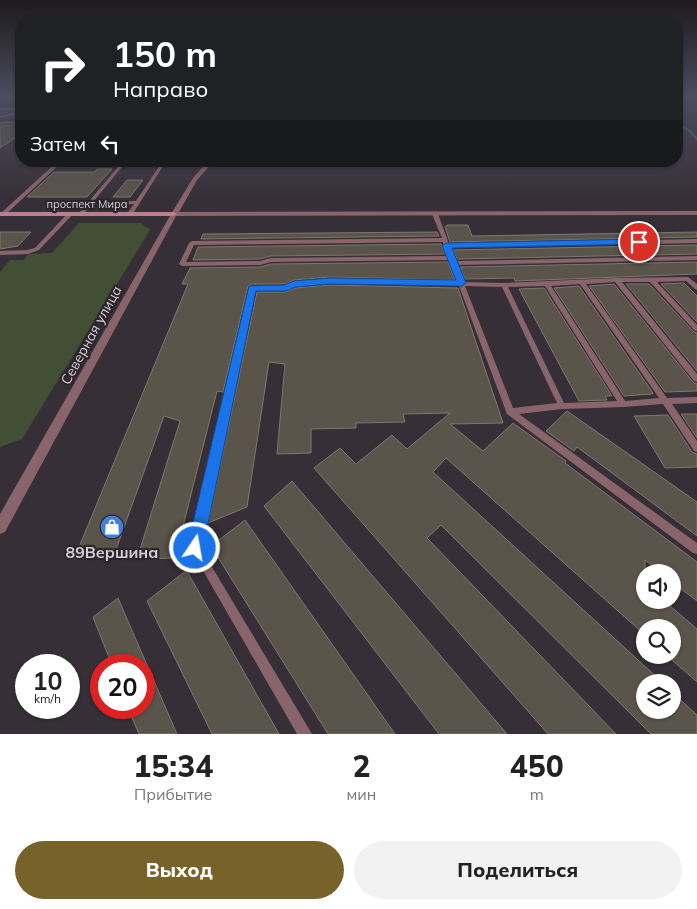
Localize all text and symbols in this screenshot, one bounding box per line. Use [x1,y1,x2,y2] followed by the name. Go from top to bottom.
[113,32,217,76] text: 150 m
[30,35,95,100] icon: right
[113,75,208,103] text: Направо
[96,130,124,158] icon: left
[30,132,86,156] text: Затем
[46,197,128,211] street label: проспект Мира
[618,221,660,263] pin
[625,228,653,256] icon: arrive
[56,282,126,388] street label: Северная улица
[99,514,125,540] shop icon: 89Вершина
[168,521,220,573] position arrow
[66,542,158,562] place label: 89Вершина
[636,564,681,719] map controls
[636,564,681,609] button: sound
[636,619,681,664] button: search
[90,654,155,719] speed limit sign: 20
[32,665,63,696] text: 10
[636,674,681,719] button: layers
[34,691,61,706] text: km/h
[133,747,213,785] text: 15:34
[352,747,370,785] text: 2
[510,747,564,785] text: 450
[134,784,212,804] text: Прибытие
[346,784,376,804] text: мин
[530,784,544,804] text: m
[15,841,344,899] button: Выход
[354,841,682,899] button: Поделиться

